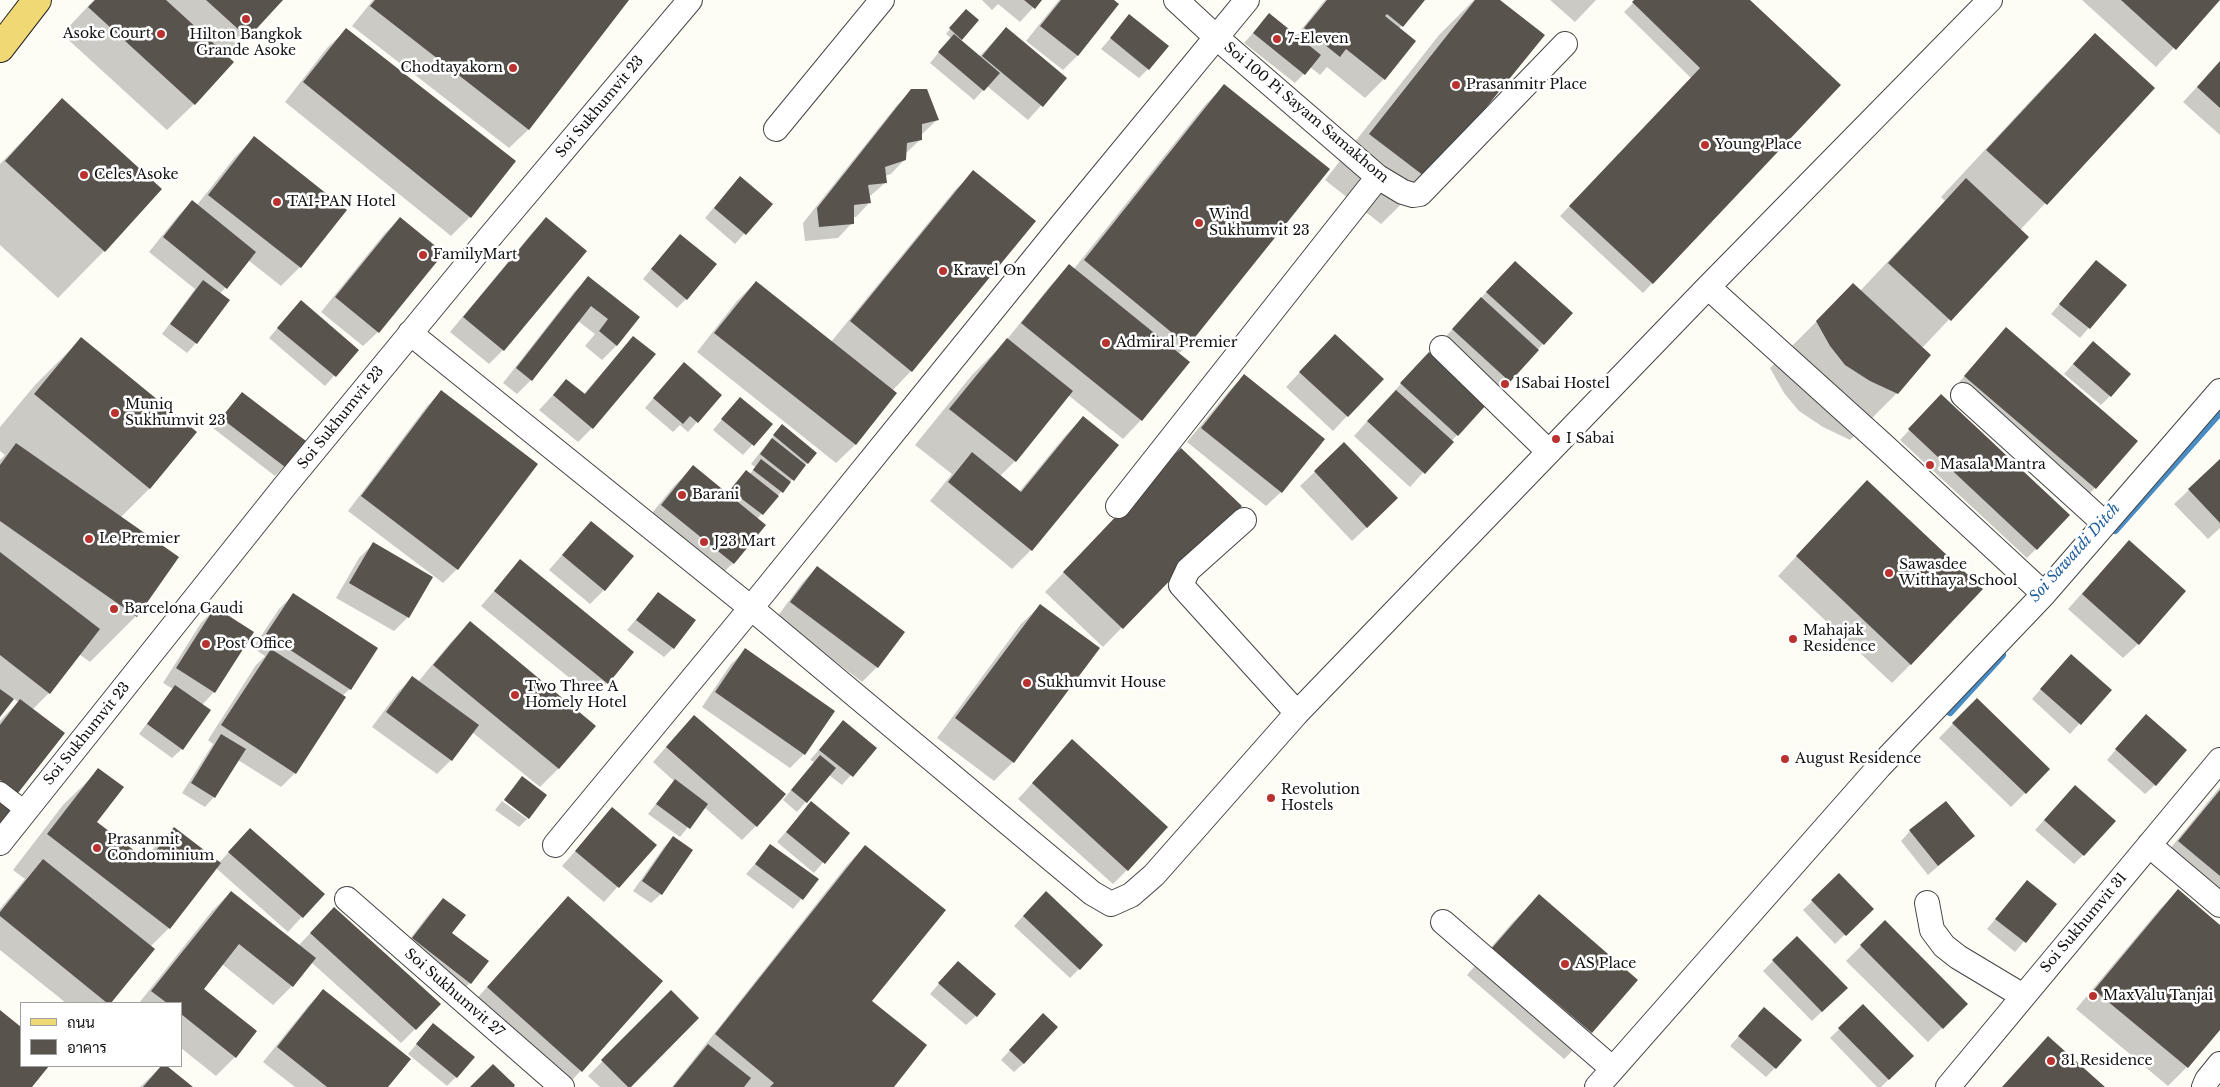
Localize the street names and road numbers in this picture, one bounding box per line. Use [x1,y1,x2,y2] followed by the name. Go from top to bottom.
[1220,39,1392,187] street label: Soi 100 Pi Sayam Samakhom
[553,53,647,161] street label: Soi Sukhumvit 23
[294,363,388,473] street label: Soi Sukhumvit 23
[40,679,134,789] street label: Soi Sukhumvit 23
[2037,870,2131,976] street label: Soi Sukhumvit 31
[401,945,507,1041] street label: Soi Sukhumvit 27

